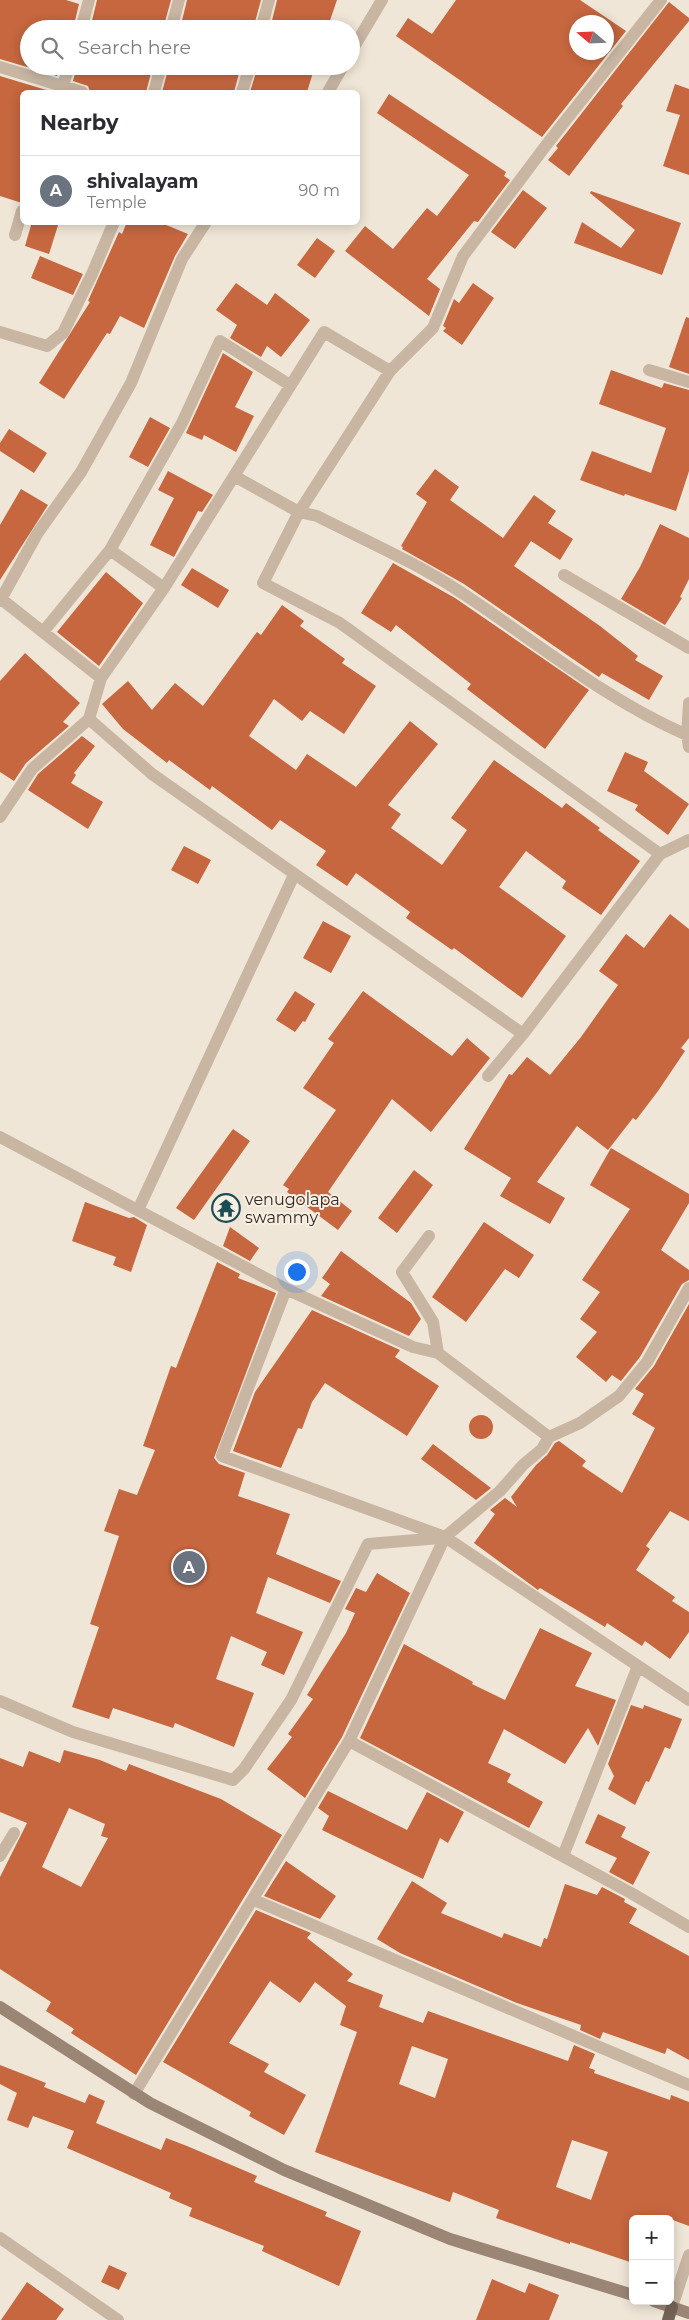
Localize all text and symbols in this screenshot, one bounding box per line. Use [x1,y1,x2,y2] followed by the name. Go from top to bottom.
[569,15,614,60] north arrow
[20,20,360,75] search box
[38,34,66,62] icon: search
[78,36,191,59] text: Search here
[40,110,119,135] text: Nearby
[87,170,198,193] text: shivalayam
[50,181,62,200] text: A
[298,181,340,200] text: 90 m
[87,193,147,212] text: Temple
[245,1190,340,1227] place label: venugolapa swammy
[211,1193,241,1223] temple icon: venugolapa swammy
[284,1259,310,1285] your location
[173,1548,205,1586] pin: A
[629,2215,674,2305] map controls
[629,2215,674,2260] button: +
[629,2260,674,2305] button: −

